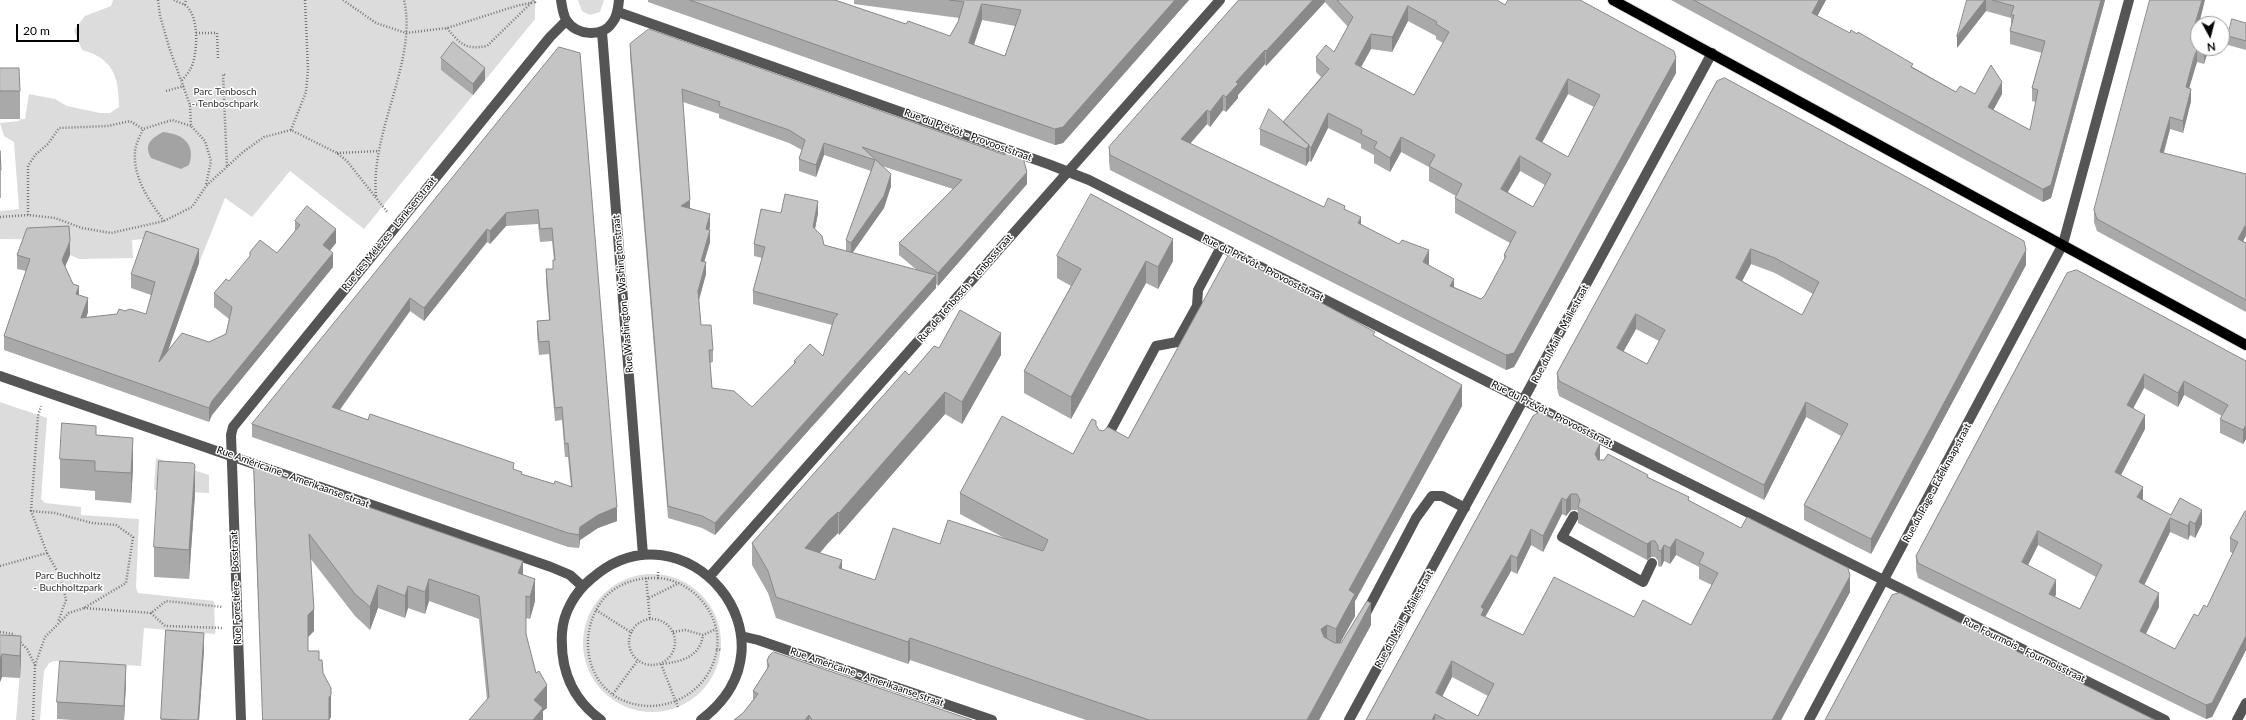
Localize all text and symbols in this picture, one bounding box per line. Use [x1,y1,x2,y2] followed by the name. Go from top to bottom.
[18,16,81,42] scale bar
[2190,16,2230,56] north arrow
[23,23,50,38] text: 20 m
[2206,40,2216,54] text: N
[191,86,259,110] park label: Parc Tenbosch - Tenboschpark
[903,106,1033,164] street label: Rue du Prévôt - Provooststraat
[339,174,439,294] street label: Rue des Mélèzes - Lariksenstraat
[610,214,636,374] street label: Rue Washington - Washingtonstraat
[915,231,1015,345] street label: Rue de Tenbosch - Tenbosstraat
[1200,232,1326,304] street label: Rue du Prévôt - Provooststraat
[1529,283,1591,385] street label: Rue du Mail - Maliestraat
[1489,378,1615,450] street label: Rue du Prévôt - Provooststraat
[1900,421,1974,545] street label: Rue du Page - Edelknaapstraat
[215,444,371,510] street label: Rue Américaine - Amerikaanse straat
[228,531,244,645] street label: Rue Forestière - Bosstraat
[1372,568,1436,670] street label: Rue du Mail - Maliestraat
[33,570,103,594] park label: Parc Buchholtz - Buchholtzpark
[1961,615,2087,685] street label: Rue Fourmois - Fourmoisstraat
[789,645,945,709] street label: Rue Américaine - Amerikaanse straat

